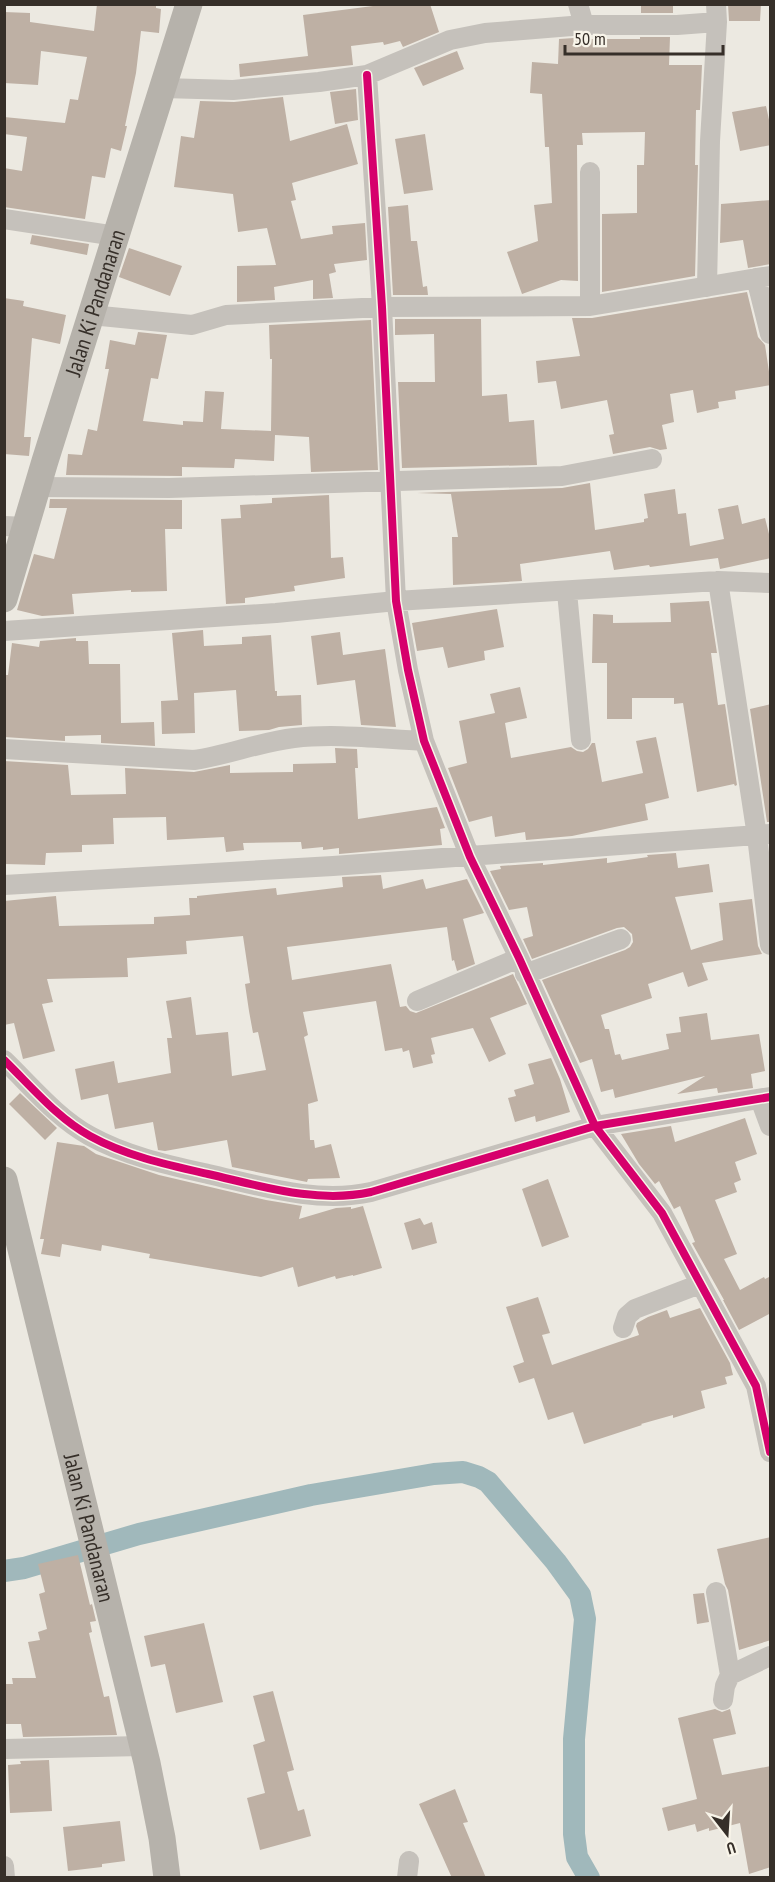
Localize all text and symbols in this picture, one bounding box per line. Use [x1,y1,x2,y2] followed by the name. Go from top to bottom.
[565,18,722,56] scale bar
[574,27,606,50] text: 50 m
[58,226,131,380] street label: Jalan Ki Pandanaran
[57,1450,121,1605] street label: Jalan Ki Pandanaran
[697,1804,757,1864] north arrow
[725,1838,738,1859] text: U

